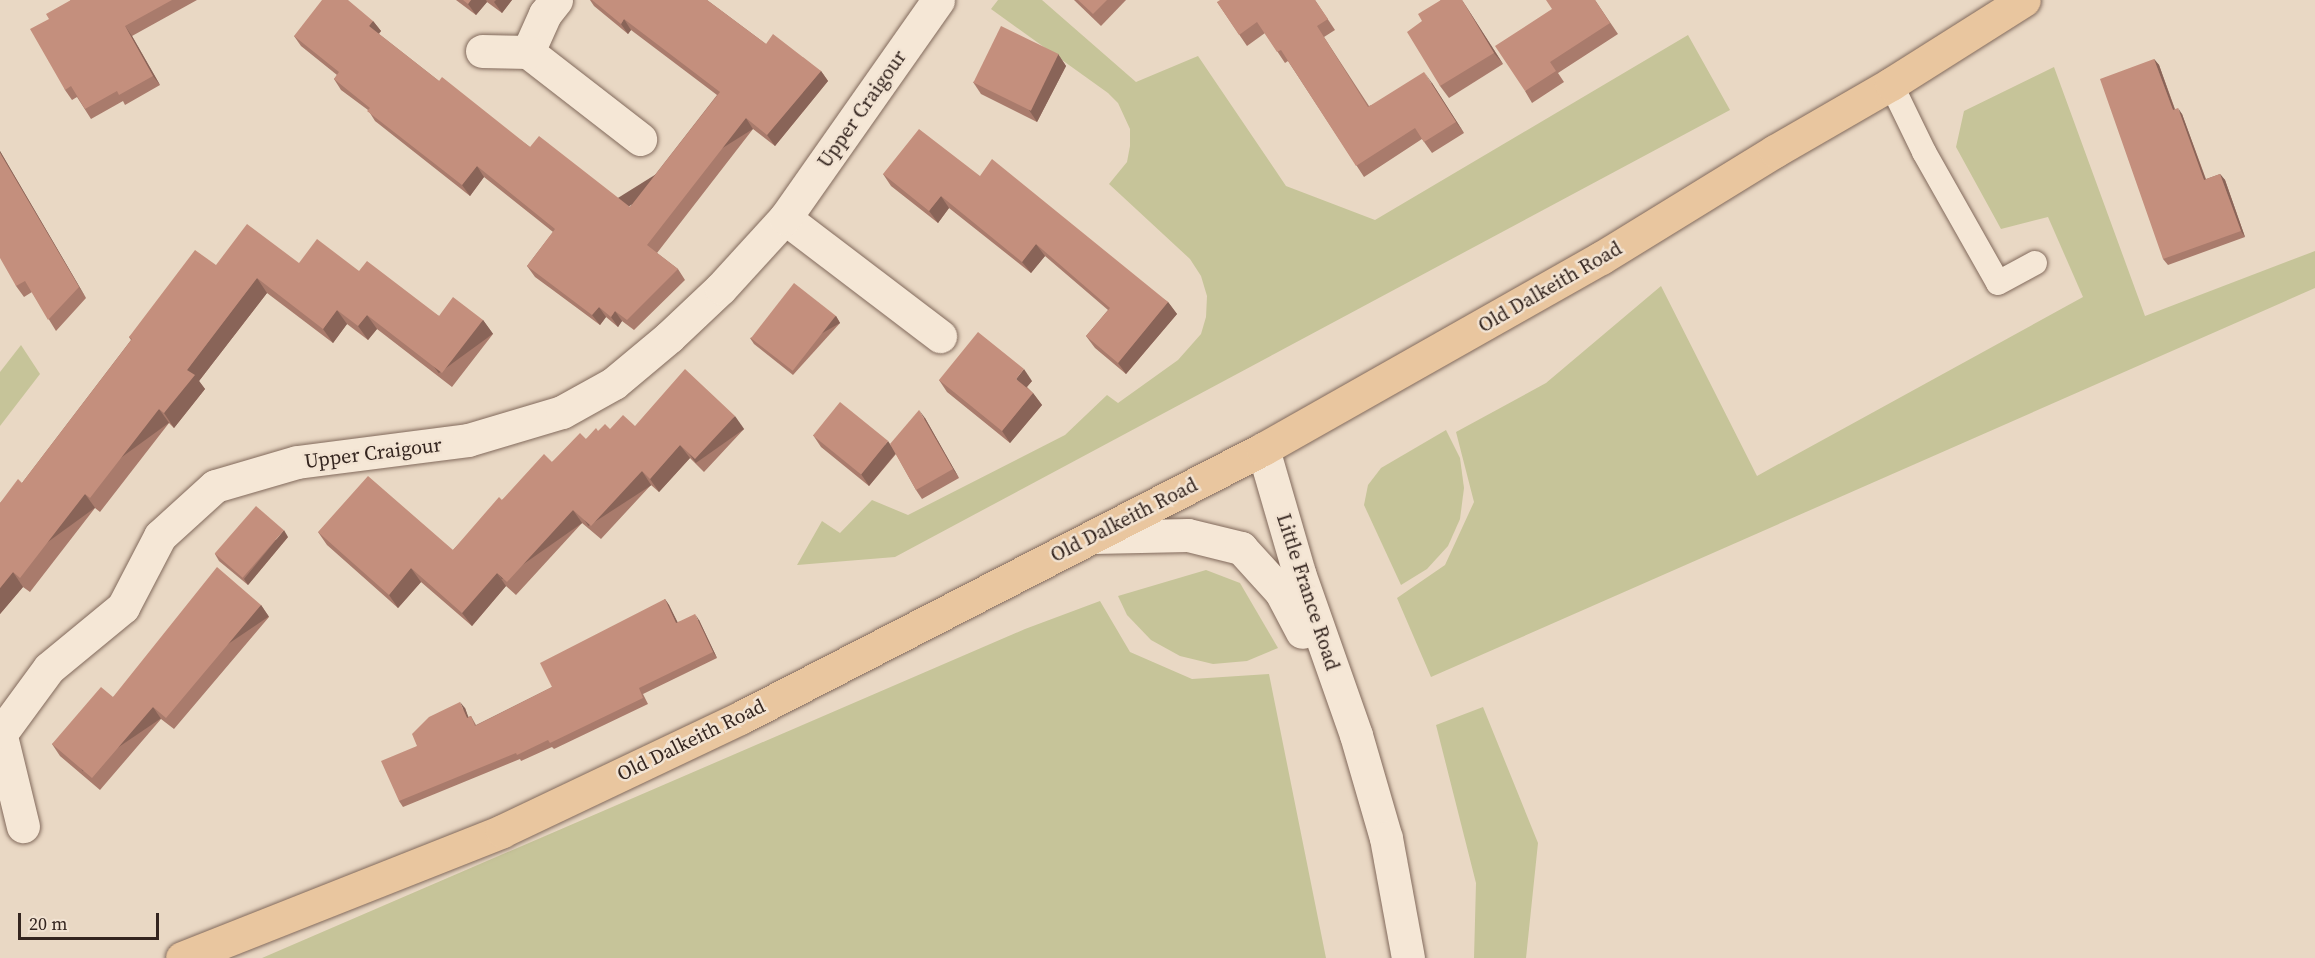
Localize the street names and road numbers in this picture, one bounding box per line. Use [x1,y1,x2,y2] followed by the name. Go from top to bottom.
[813,45,911,173] street label: Upper Craigour
[1474,236,1626,338] street label: Old Dalkeith Road
[303,433,443,473] street label: Upper Craigour
[1047,473,1201,567] street label: Old Dalkeith Road
[1271,511,1345,673] street label: Little France Road
[613,694,769,786] street label: Old Dalkeith Road

